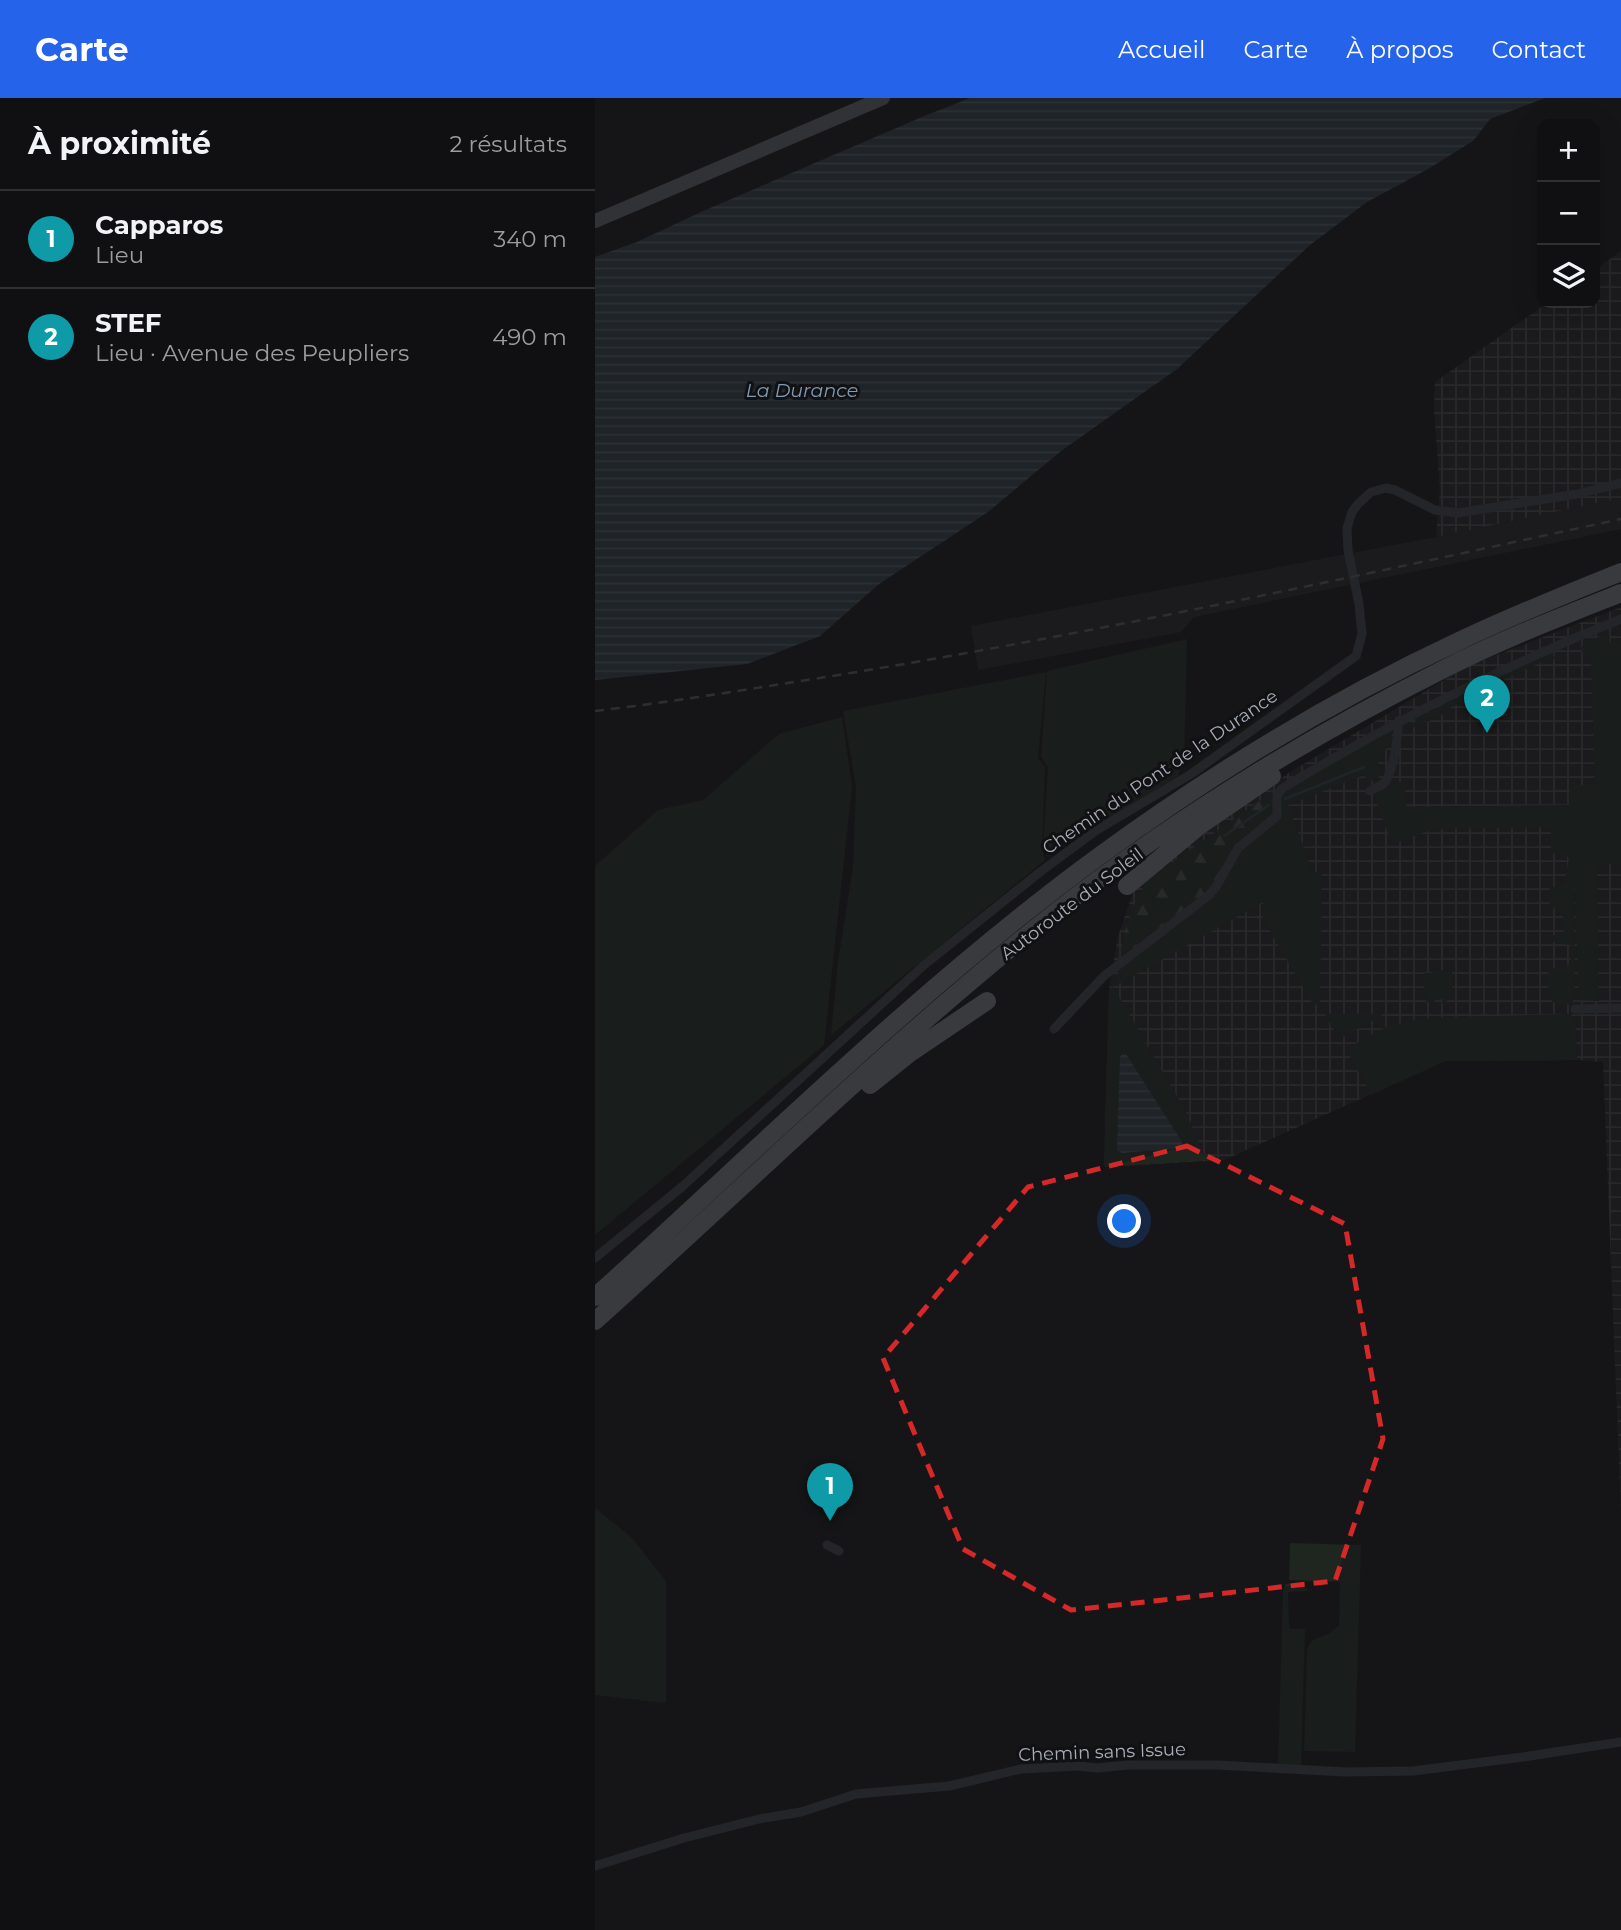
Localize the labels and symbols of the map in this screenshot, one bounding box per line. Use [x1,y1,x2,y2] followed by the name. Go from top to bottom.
[746,379,858,402] water label: La Durance
[1464,675,1510,733] pin: 2
[1038,685,1282,859] street label: Chemin du Pont de la Durance
[996,843,1148,965] street label: Autoroute du Soleil
[1107,1204,1141,1238] your location
[807,1463,853,1521] pin: 1
[1018,1738,1186,1766] street label: Chemin sans Issue

